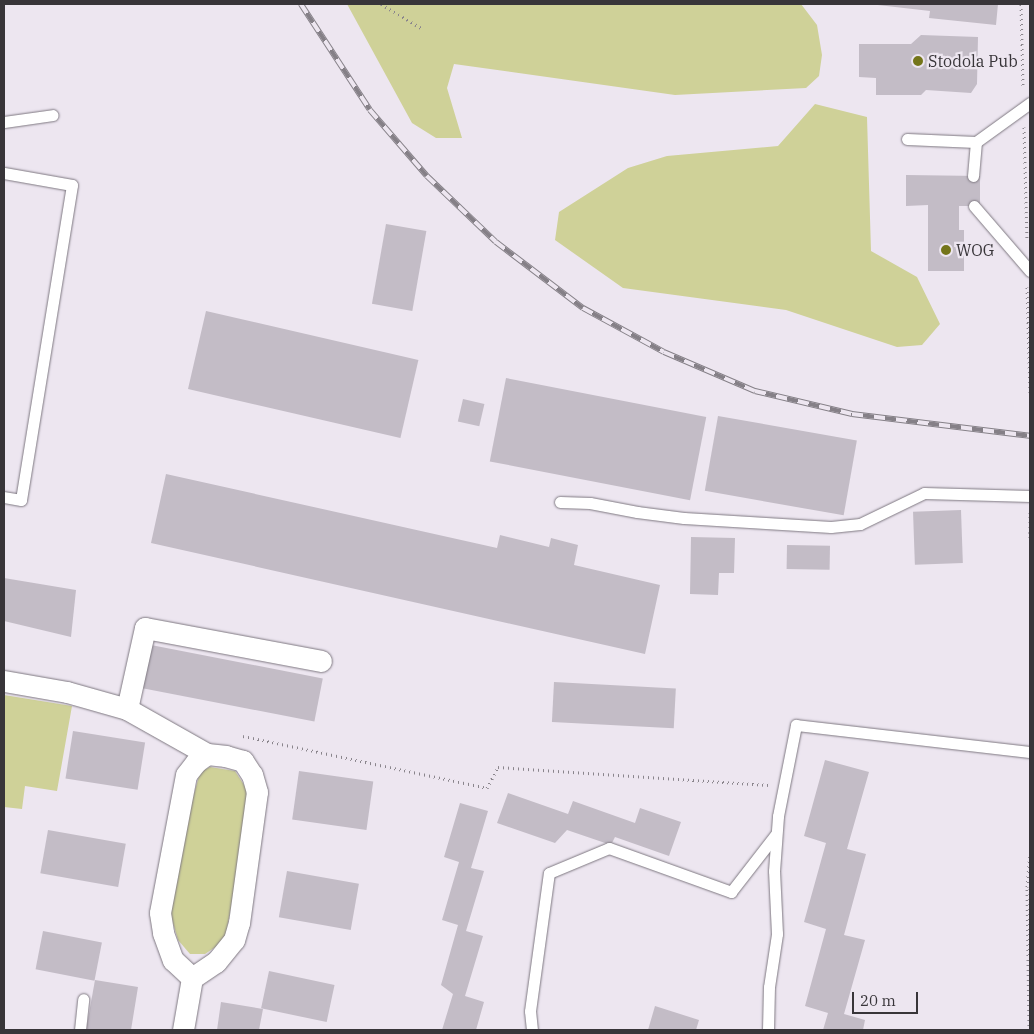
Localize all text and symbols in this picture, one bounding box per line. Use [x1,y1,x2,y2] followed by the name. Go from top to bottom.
[928,51,1018,71] place label: Stodola Pub
[912,55,924,67] marker: Stodola Pub
[956,240,994,260] place label: WOG
[940,244,952,256] marker: WOG
[854,982,920,1014] scale bar
[860,991,896,1010] text: 20 m

